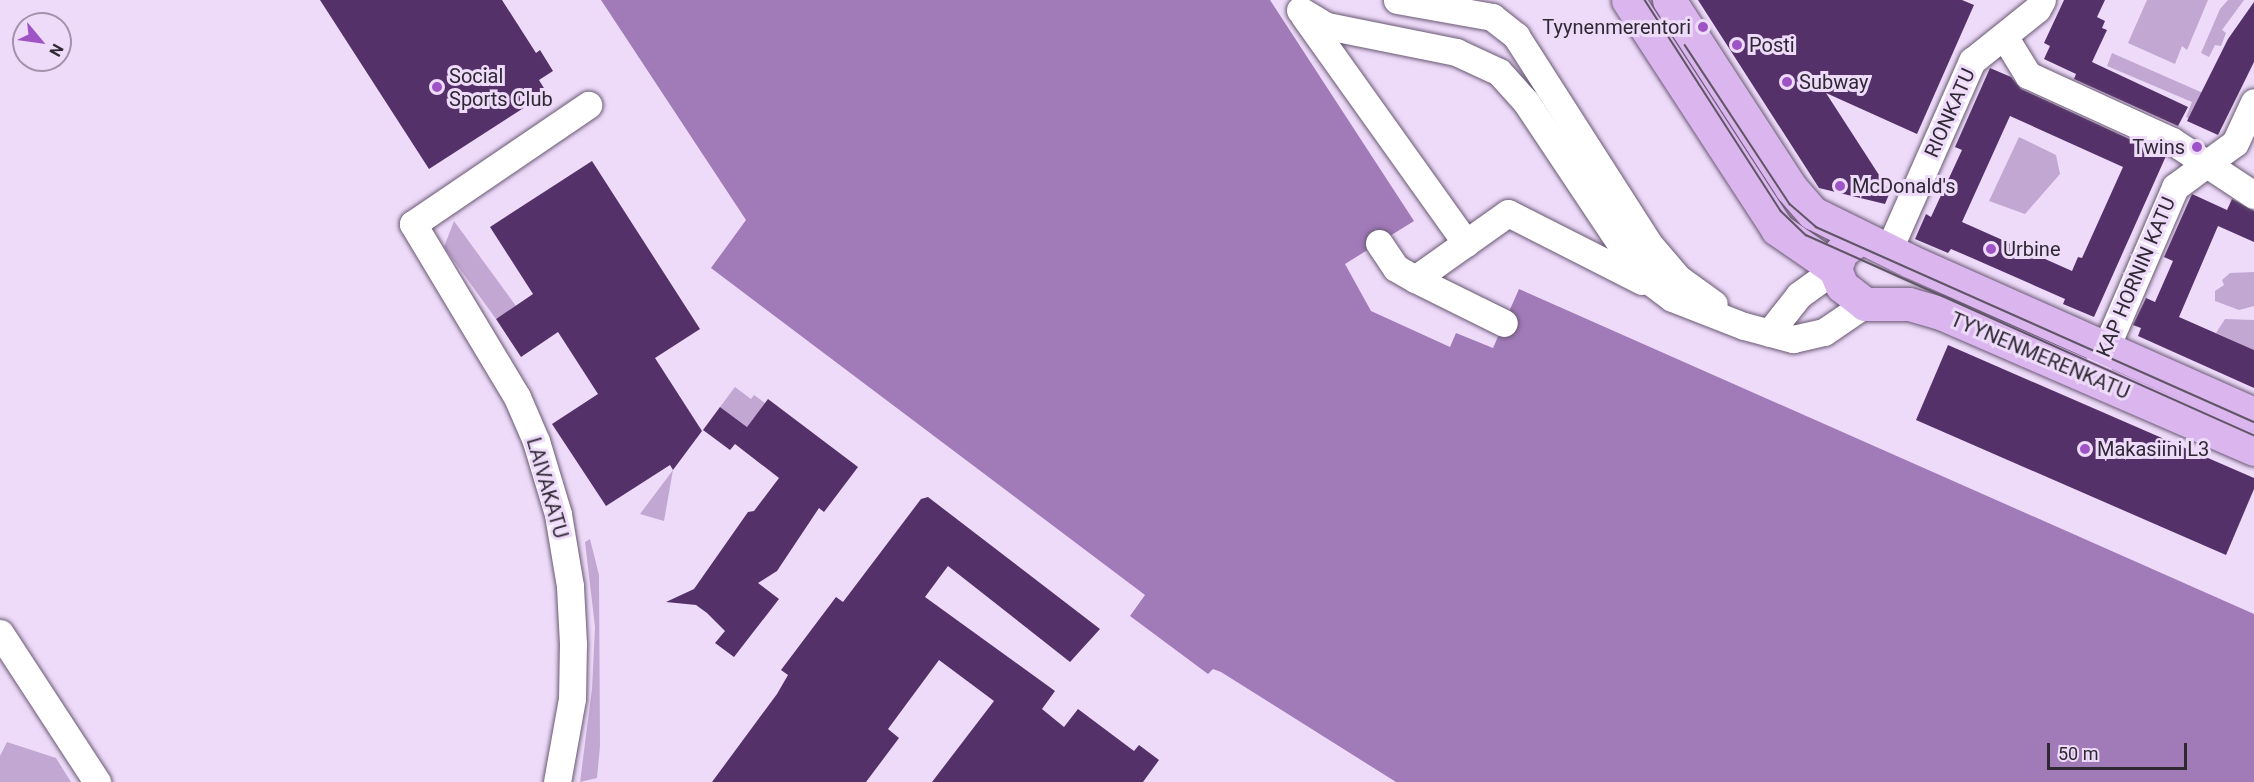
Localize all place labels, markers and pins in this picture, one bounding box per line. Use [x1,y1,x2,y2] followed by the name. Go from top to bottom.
[1542,15,1691,39] place label: Tyynenmerentori
[1696,20,1710,34] marker: Tyynenmerentori
[1749,33,1795,57] place label: Posti
[1730,38,1744,52] marker: Posti
[449,64,553,111] place label: Social Sports Club
[1799,70,1868,94] place label: Subway
[1780,75,1794,89] marker: Subway
[430,80,444,94] marker: Social Sports Club
[2132,135,2185,159] place label: Twins
[2190,140,2204,154] marker: Twins
[1852,174,1956,198] place label: McDonald's
[1833,179,1847,193] marker: McDonald's
[2003,237,2060,261] place label: Urbine
[1984,242,1998,256] marker: Urbine
[2097,437,2209,461] place label: Makasiini L3
[2078,442,2092,456] marker: Makasiini L3

